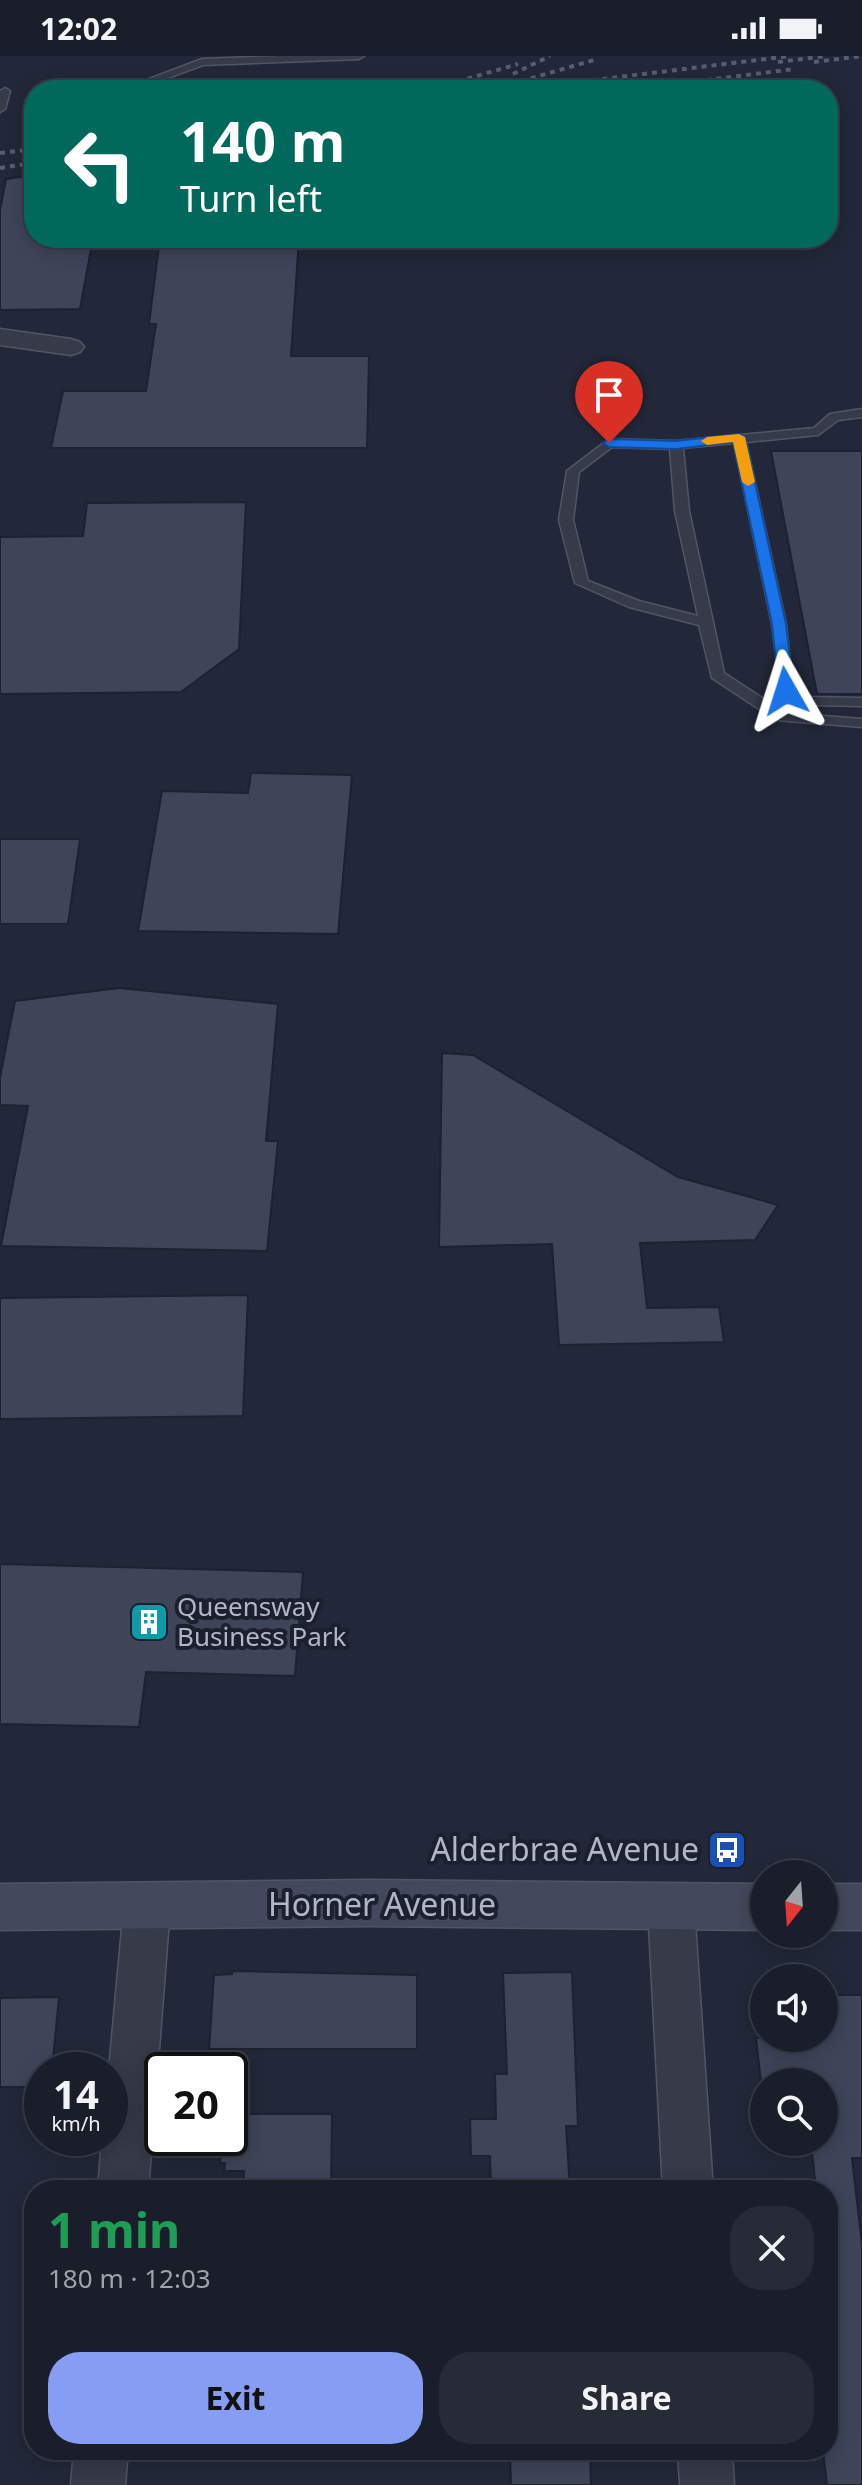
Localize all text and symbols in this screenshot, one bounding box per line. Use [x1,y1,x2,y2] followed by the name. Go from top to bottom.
[40,8,117,49] text: 12:02
[180,102,345,178] text: 140 m
[48,112,152,216] icon: left
[180,174,322,223] text: Turn left
[575,361,643,443] pin
[587,373,631,417] icon: arrive
[744,649,828,733] position arrow
[177,1588,347,1654] place label: Queensway Business Park
[128,1601,170,1643] building icon: Queensway Business Park
[430,1827,699,1870] place label: Alderbrae Avenue
[706,1829,748,1871] bus stop icon: Alderbrae Avenue
[750,1860,838,1948] north arrow
[750,1860,838,2156] map controls
[268,1882,496,1925] street label: Horner Avenue
[750,1964,838,2052] button: sound
[144,2052,248,2156] speed limit sign: 20
[53,2066,99,2121] text: 14
[750,2068,838,2156] button: search
[51,2110,101,2137] text: km/h
[48,2197,180,2262] text: 1 min
[730,2206,814,2290] button: close
[48,2260,211,2296] text: 180 m · 12:03
[48,2352,423,2444] button: Exit
[439,2352,814,2444] button: Share

